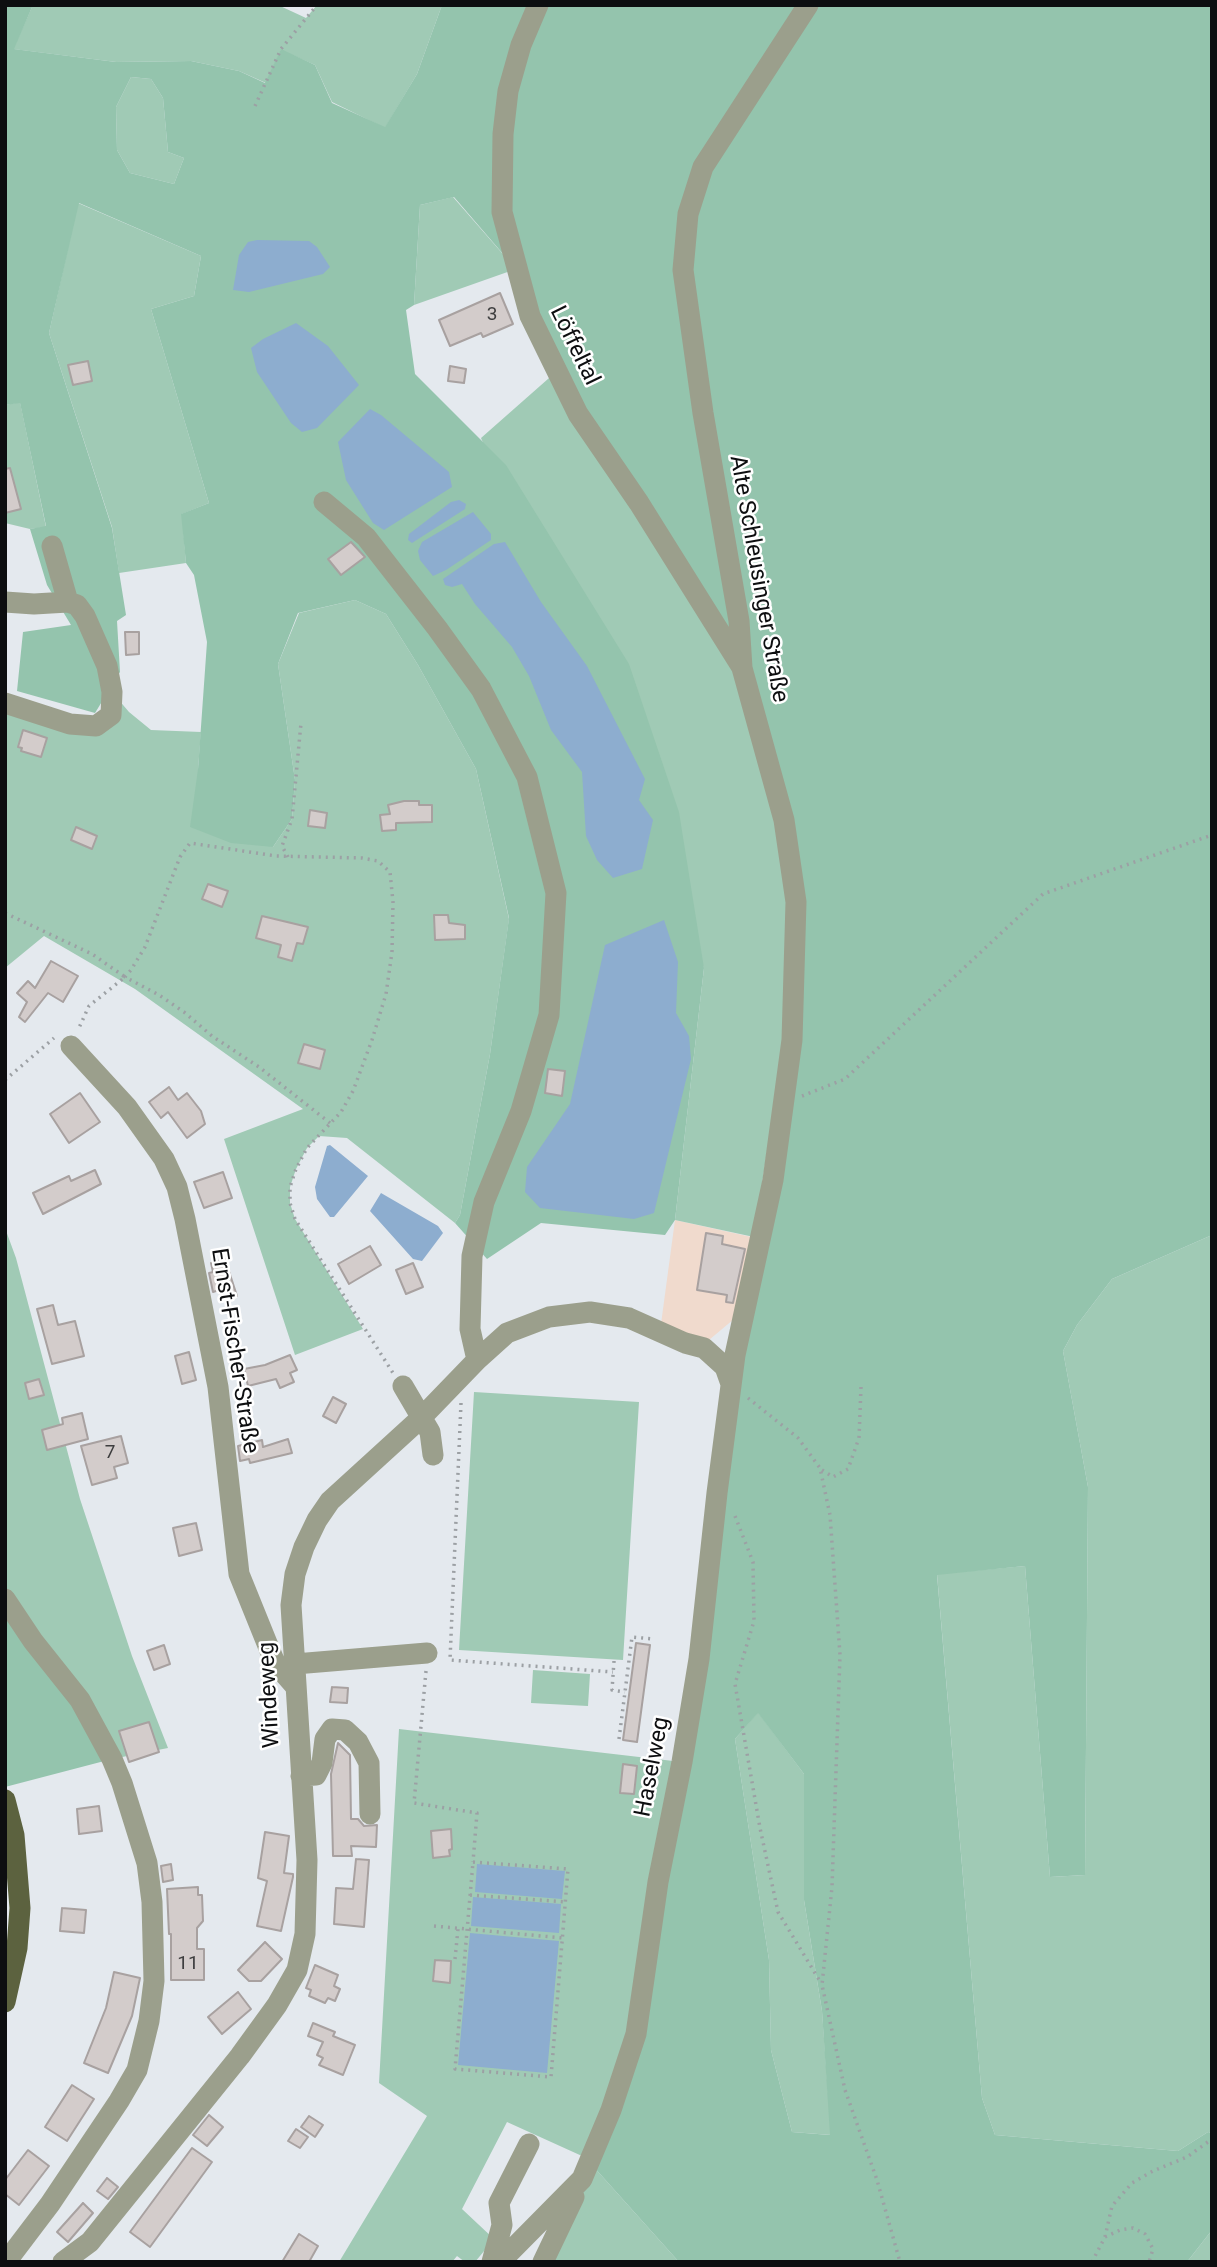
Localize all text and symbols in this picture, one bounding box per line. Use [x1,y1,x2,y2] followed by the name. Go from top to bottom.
[543,302,605,390] street label: Löffeltal
[487,304,497,326] house number: 3
[723,453,793,705] street label: Alte Schleusinger Straße
[204,1246,264,1456] street label: Ernst-Fischer-Straße
[105,1442,115,1464] house number: 7
[253,1641,287,1749] street label: Windeweg
[630,1715,676,1819] street label: Haselweg
[177,1953,199,1975] house number: 11

